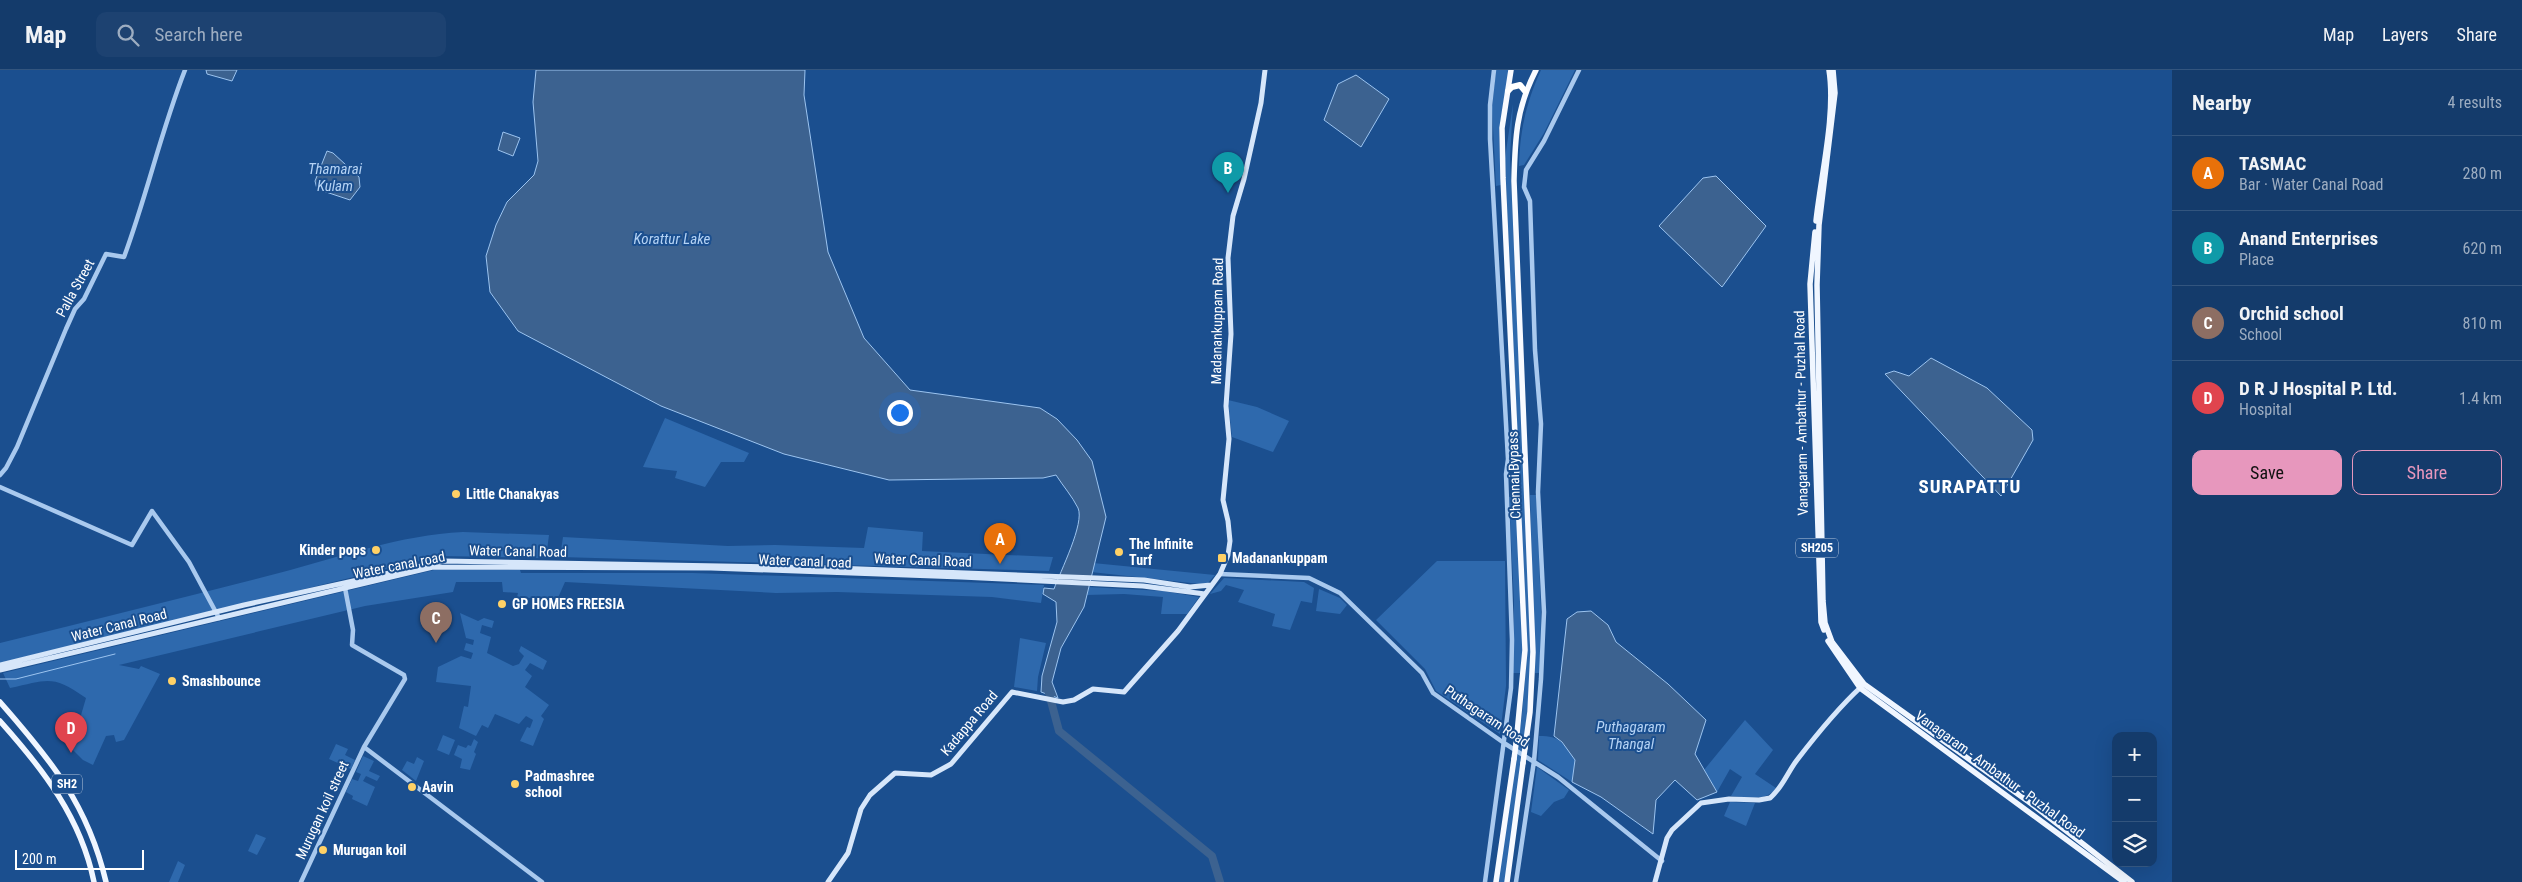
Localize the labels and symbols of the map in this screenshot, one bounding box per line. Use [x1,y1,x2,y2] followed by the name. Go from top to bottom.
[1212,152,1244,193] pin: B
[308,160,363,195] water label: Thamarai Kulam
[634,230,711,248] water label: Korattur Lake
[53,256,97,320] street label: Palla Street
[1208,258,1226,384] street label: Madanankuppam Road
[1791,310,1811,516] street label: Vanagaram - Ambathur - Puzhal Road
[887,400,913,426] your location
[1504,431,1524,519] street label: Chennai Bypass
[1919,475,2021,498] district label: SURAPATTU
[466,486,559,502] place label: Little Chanakyas
[450,488,462,500] marker: Little Chanakyas
[984,523,1016,564] pin: A
[1129,536,1193,568] place label: The Infinite Turf
[1796,538,1838,558] road number: SH205
[299,542,366,558] place label: Kinder pops
[469,542,567,560] street label: Water Canal Road
[370,544,382,556] marker: Kinder pops
[1113,546,1125,558] marker: The Infinite Turf
[352,548,446,582] street label: Water canal road
[874,550,972,570] street label: Water Canal Road
[1232,550,1328,566] place label: Madanankuppam
[758,551,852,571] street label: Water canal road
[1216,552,1228,564] marker: Madanankuppam
[512,596,625,612] place label: GP HOMES FREESIA
[496,598,508,610] marker: GP HOMES FREESIA
[420,602,452,643] pin: C
[70,605,168,645] street label: Water Canal Road
[182,673,261,689] place label: Smashbounce
[166,675,178,687] marker: Smashbounce
[1442,682,1532,750] street label: Puthagaram Road
[937,687,1001,759] street label: Kadappa Road
[1912,707,2088,841] street label: Vanagaram - Ambathur - Puzhal Road
[55,712,87,753] pin: D
[1596,718,1666,753] water label: Puthagaram Thangal
[292,758,352,862] street label: Murugan koil street
[525,768,595,800] place label: Padmashree school
[52,774,82,794] road number: SH2
[509,778,521,790] marker: Padmashree school
[422,779,454,795] place label: Aavin
[406,781,418,793] marker: Aavin
[333,842,407,858] place label: Murugan koil
[317,844,329,856] marker: Murugan koil
[15,847,144,870] scale bar

